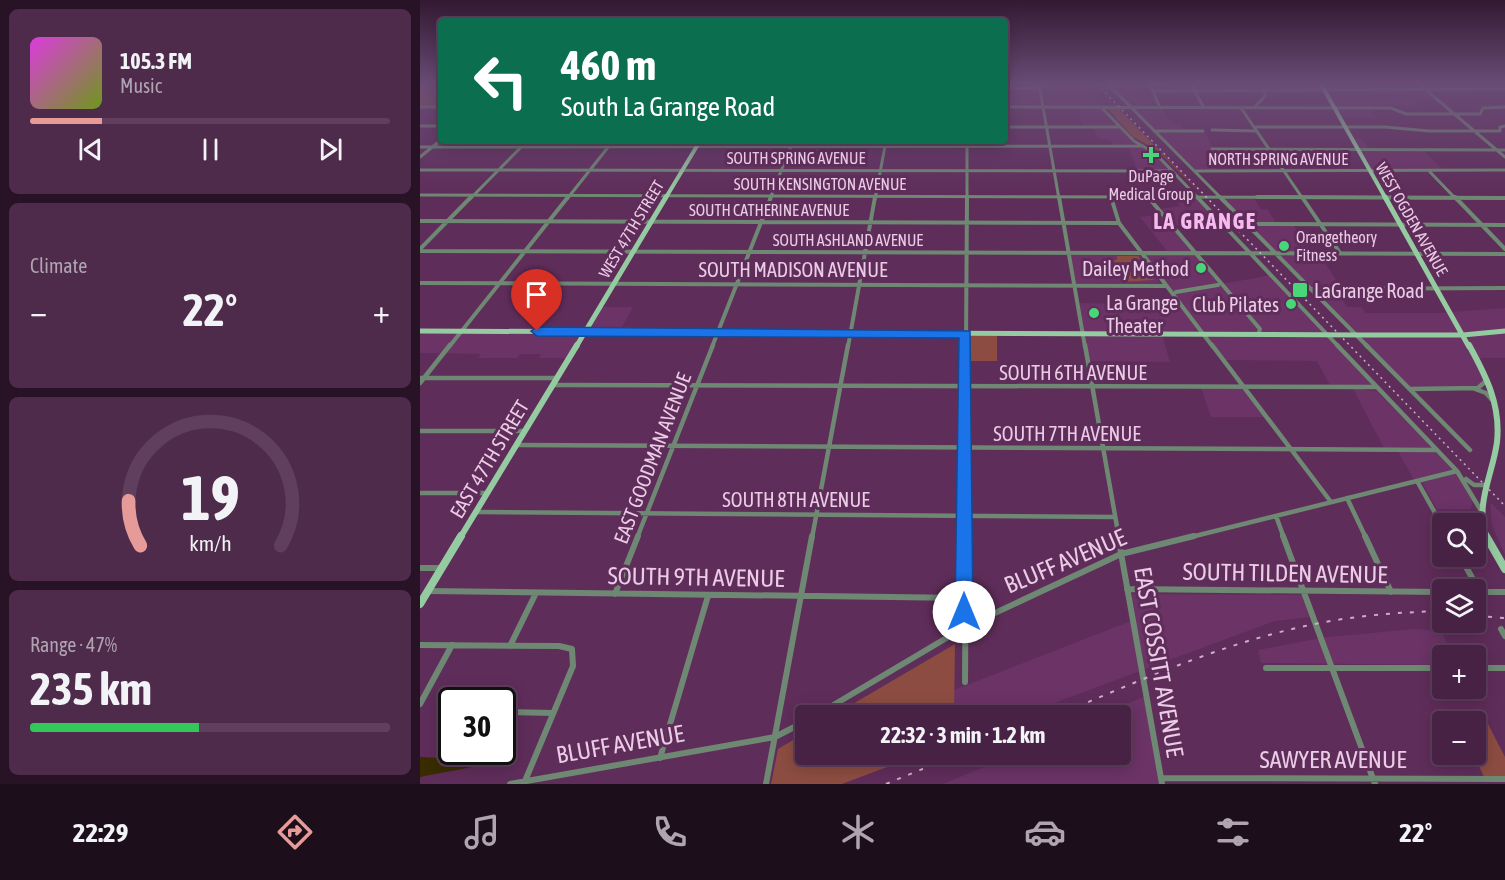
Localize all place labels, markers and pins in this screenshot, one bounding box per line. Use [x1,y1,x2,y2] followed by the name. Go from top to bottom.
[1142,146,1160,164] marker: DuPage Medical Group
[1109,167,1194,204] place label: DuPage Medical Group
[1296,228,1378,264] place label: Orangetheory Fitness
[1277,239,1291,253] marker: Orangetheory Fitness
[1082,257,1189,280] place label: Dailey Method
[1194,261,1208,275] marker: Dailey Method
[511,269,562,331] pin
[1314,279,1424,302] place label: LaGrange Road
[1291,281,1309,299] marker: LaGrange Road
[1106,291,1178,337] place label: La Grange Theater
[1193,293,1279,316] place label: Club Pilates
[1284,297,1298,311] marker: Club Pilates
[1087,306,1101,320] marker: La Grange Theater

